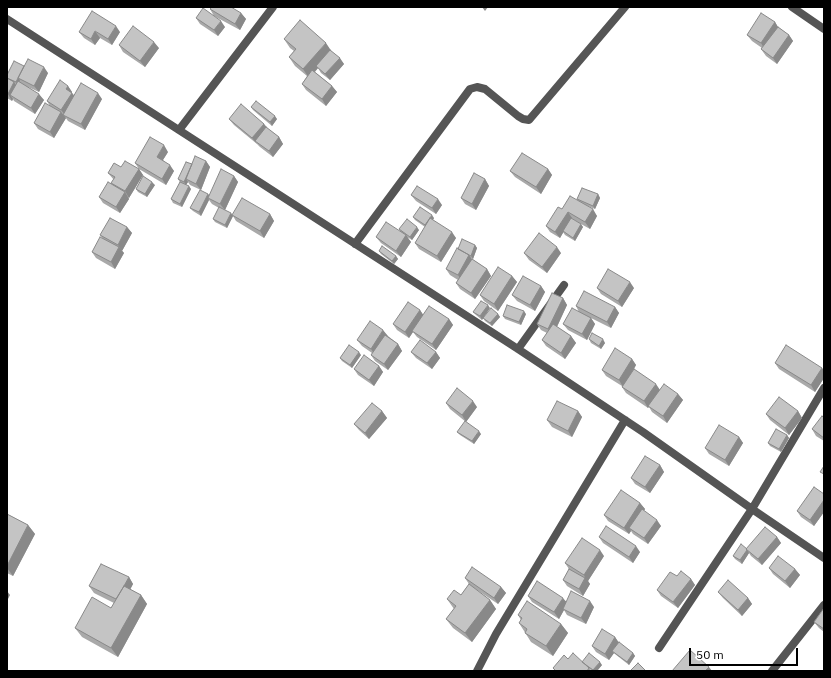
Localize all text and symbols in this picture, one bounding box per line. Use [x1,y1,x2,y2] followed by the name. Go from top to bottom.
[691,640,800,666] scale bar
[696,647,724,662] text: 50 m

